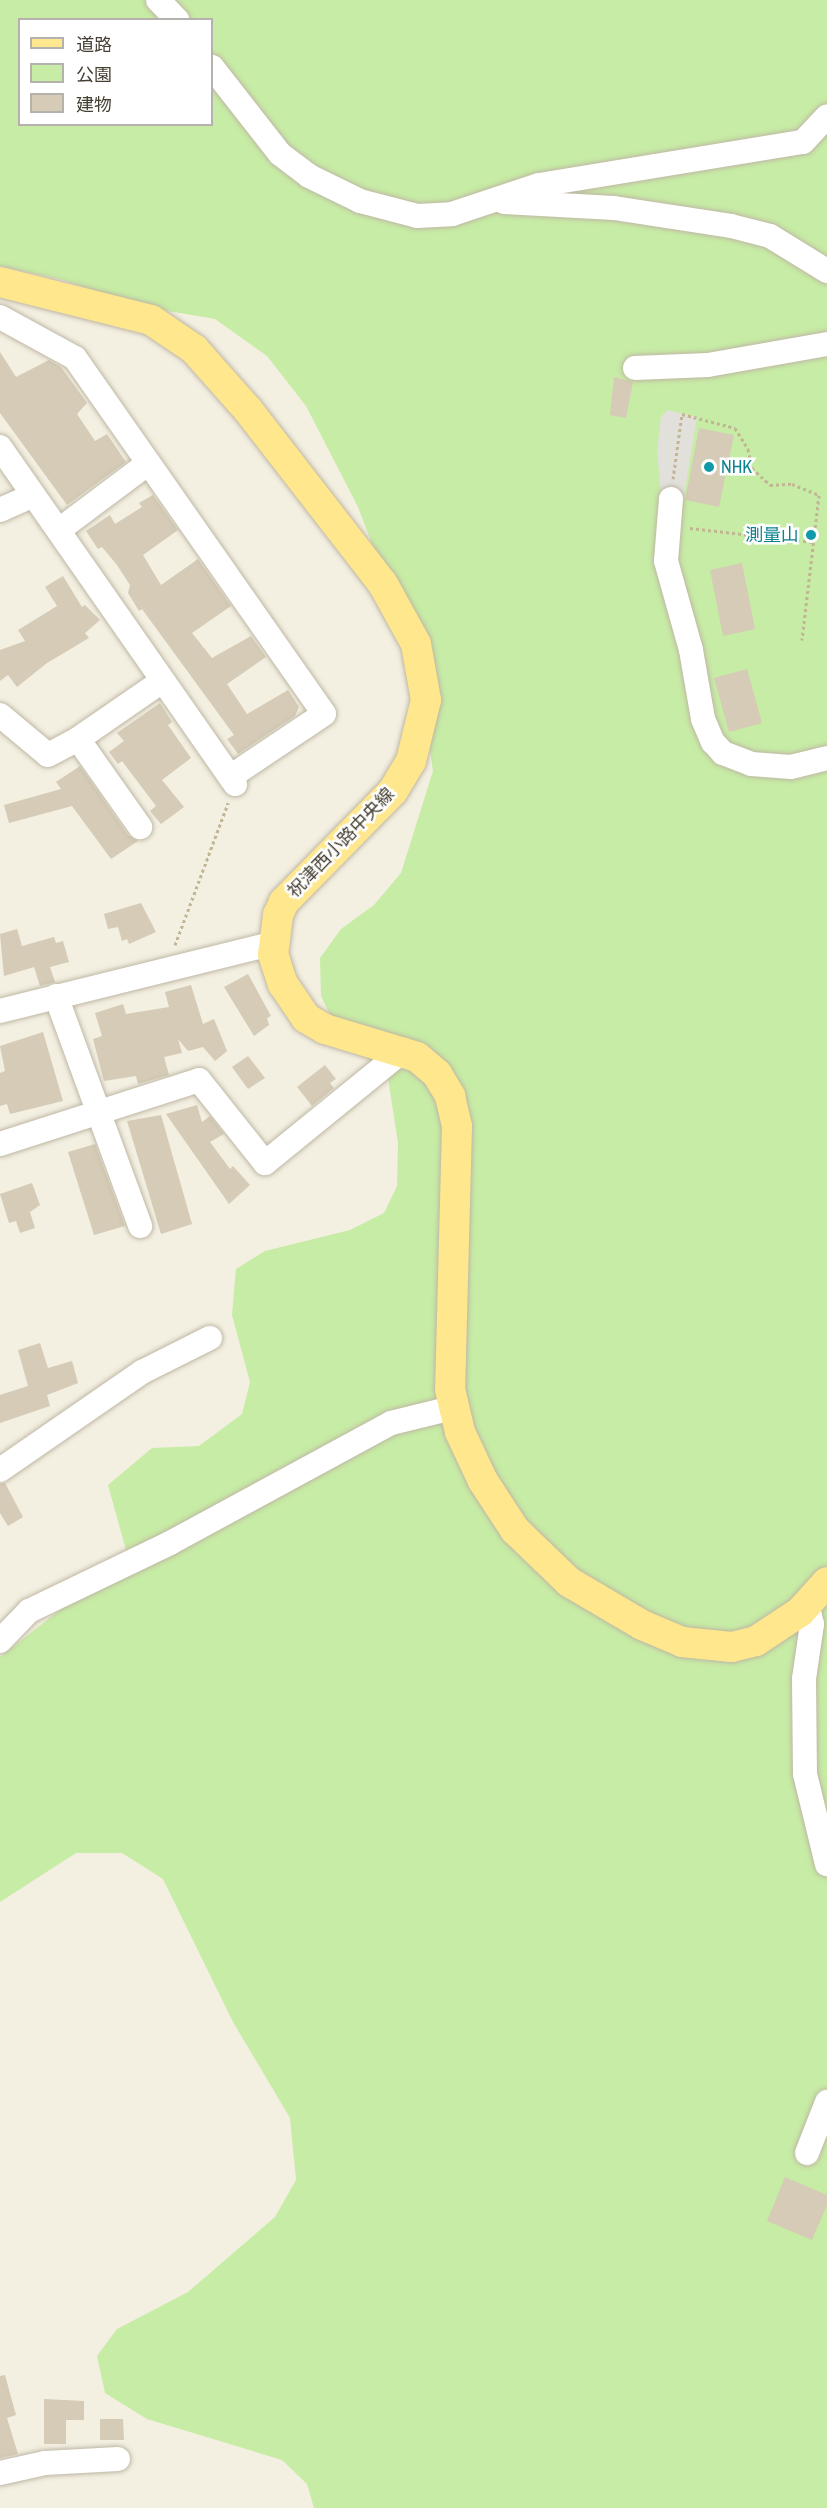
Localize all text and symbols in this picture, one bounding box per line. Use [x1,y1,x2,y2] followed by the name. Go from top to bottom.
[18,18,213,126] legend
[76,32,112,57] text: 道路
[76,62,112,87] text: 公園
[76,92,112,117] text: 建物
[721,456,752,478] place label: NHK
[702,460,716,474] marker: NHK
[745,524,799,546] place label: 測量山
[804,528,818,542] marker: 測量山
[283,784,399,902] street label: 祝津西小路中央線

